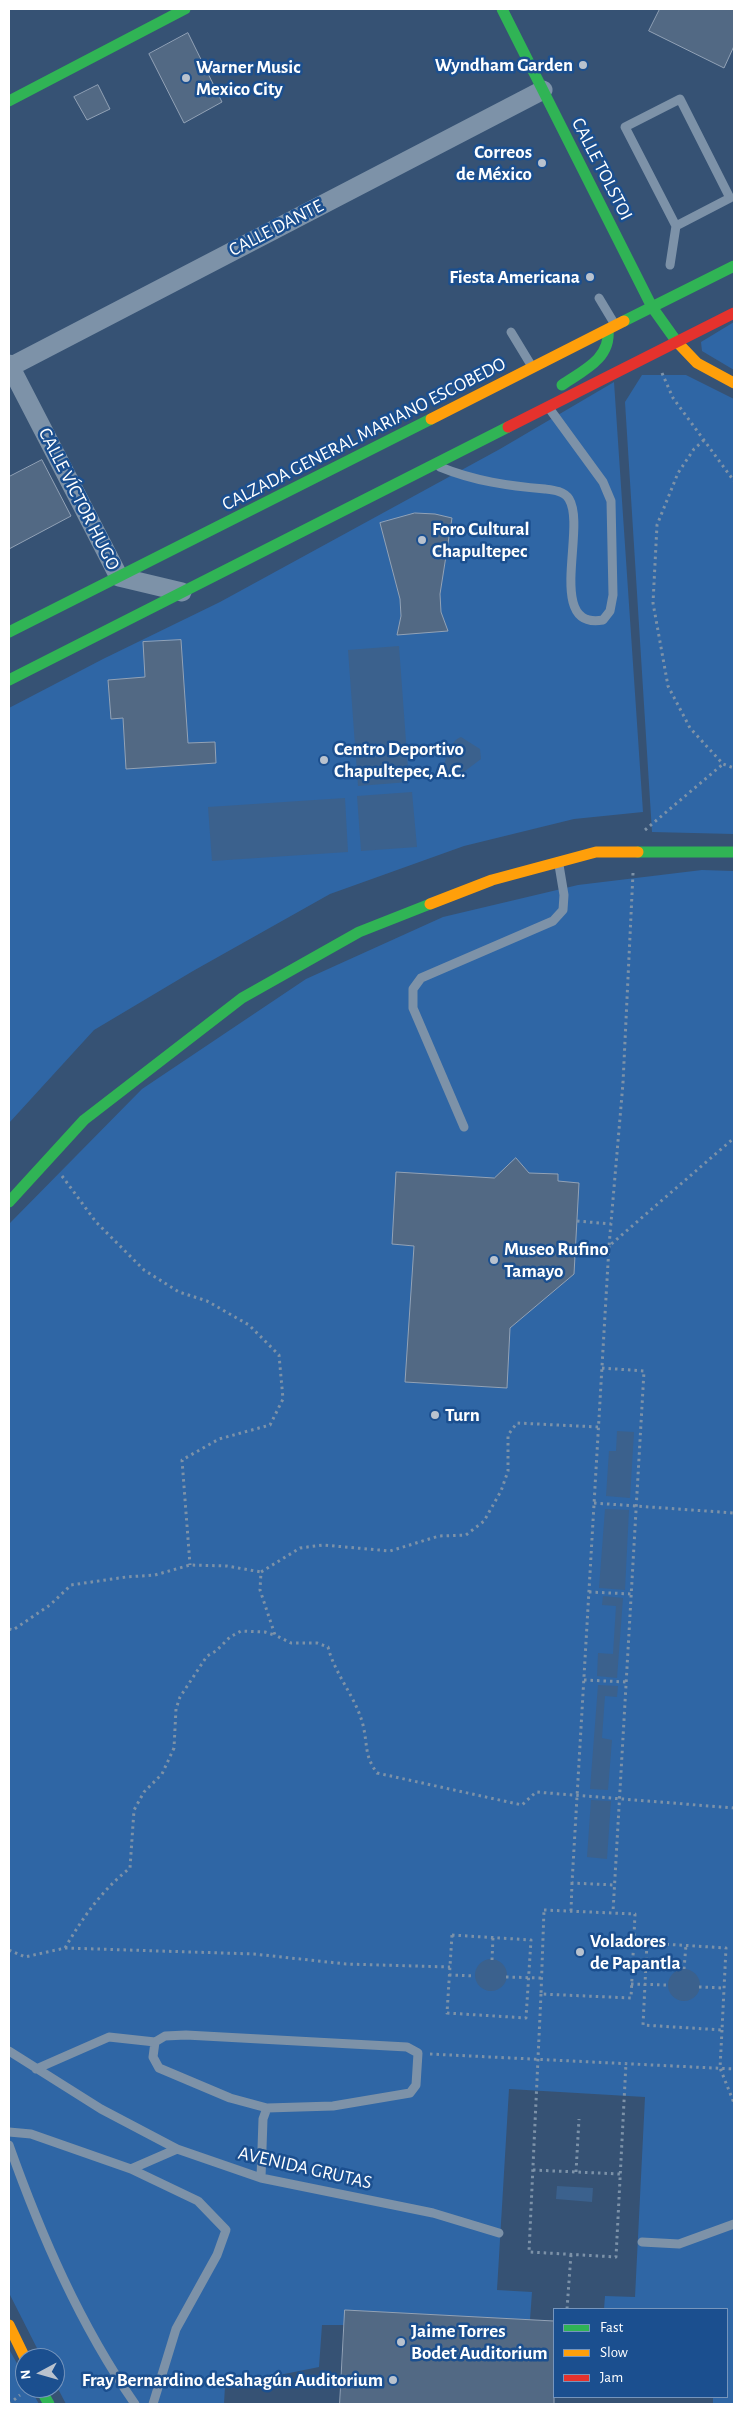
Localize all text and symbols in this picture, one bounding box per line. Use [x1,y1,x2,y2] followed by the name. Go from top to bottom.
[435,54,573,76] place label: Wyndham Garden
[196,56,301,100] place label: Warner Music Mexico City
[577,59,589,71] marker: Wyndham Garden
[180,72,192,84] marker: Warner Music Mexico City
[566,114,638,224] street label: CALLE TOLSTOI
[456,141,532,185] place label: Correos de México
[536,157,548,169] marker: Correos de México
[225,194,327,262] street label: CALLE DANTE
[449,266,580,288] place label: Fiesta Americana
[584,271,596,283] marker: Fiesta Americana
[218,352,510,516] street label: CALZADA GENERAL MARIANO ESCOBEDO
[33,424,125,574] street label: CALLE VÍCTOR HUGO
[432,518,530,562] place label: Foro Cultural Chapultepec
[416,534,428,546] marker: Foro Cultural Chapultepec
[334,738,465,782] place label: Centro Deportivo Chapultepec, A.C.
[318,754,330,766] marker: Centro Deportivo Chapultepec, A.C.
[504,1238,609,1282] place label: Museo Rufino Tamayo
[488,1254,500,1266] marker: Museo Rufino Tamayo
[445,1404,480,1426] place label: Turn
[429,1409,441,1421] marker: Turn
[590,1930,681,1974] place label: Voladores de Papantla
[574,1946,586,1958] marker: Voladores de Papantla
[236,2142,374,2194] street label: AVENIDA GRUTAS
[553,2308,728,2398] legend
[411,2320,548,2364] place label: Jaime Torres Bodet Auditorium
[600,2320,623,2335] text: Fast
[395,2336,407,2348] marker: Jaime Torres Bodet Auditorium
[600,2345,628,2360] text: Slow
[15,2348,65,2398] north arrow
[19,2369,34,2380] text: N
[82,2369,383,2391] place label: Fray Bernardino deSahagún Auditorium
[600,2370,623,2385] text: Jam
[387,2374,399,2386] marker: Fray Bernardino deSahagún Auditorium

